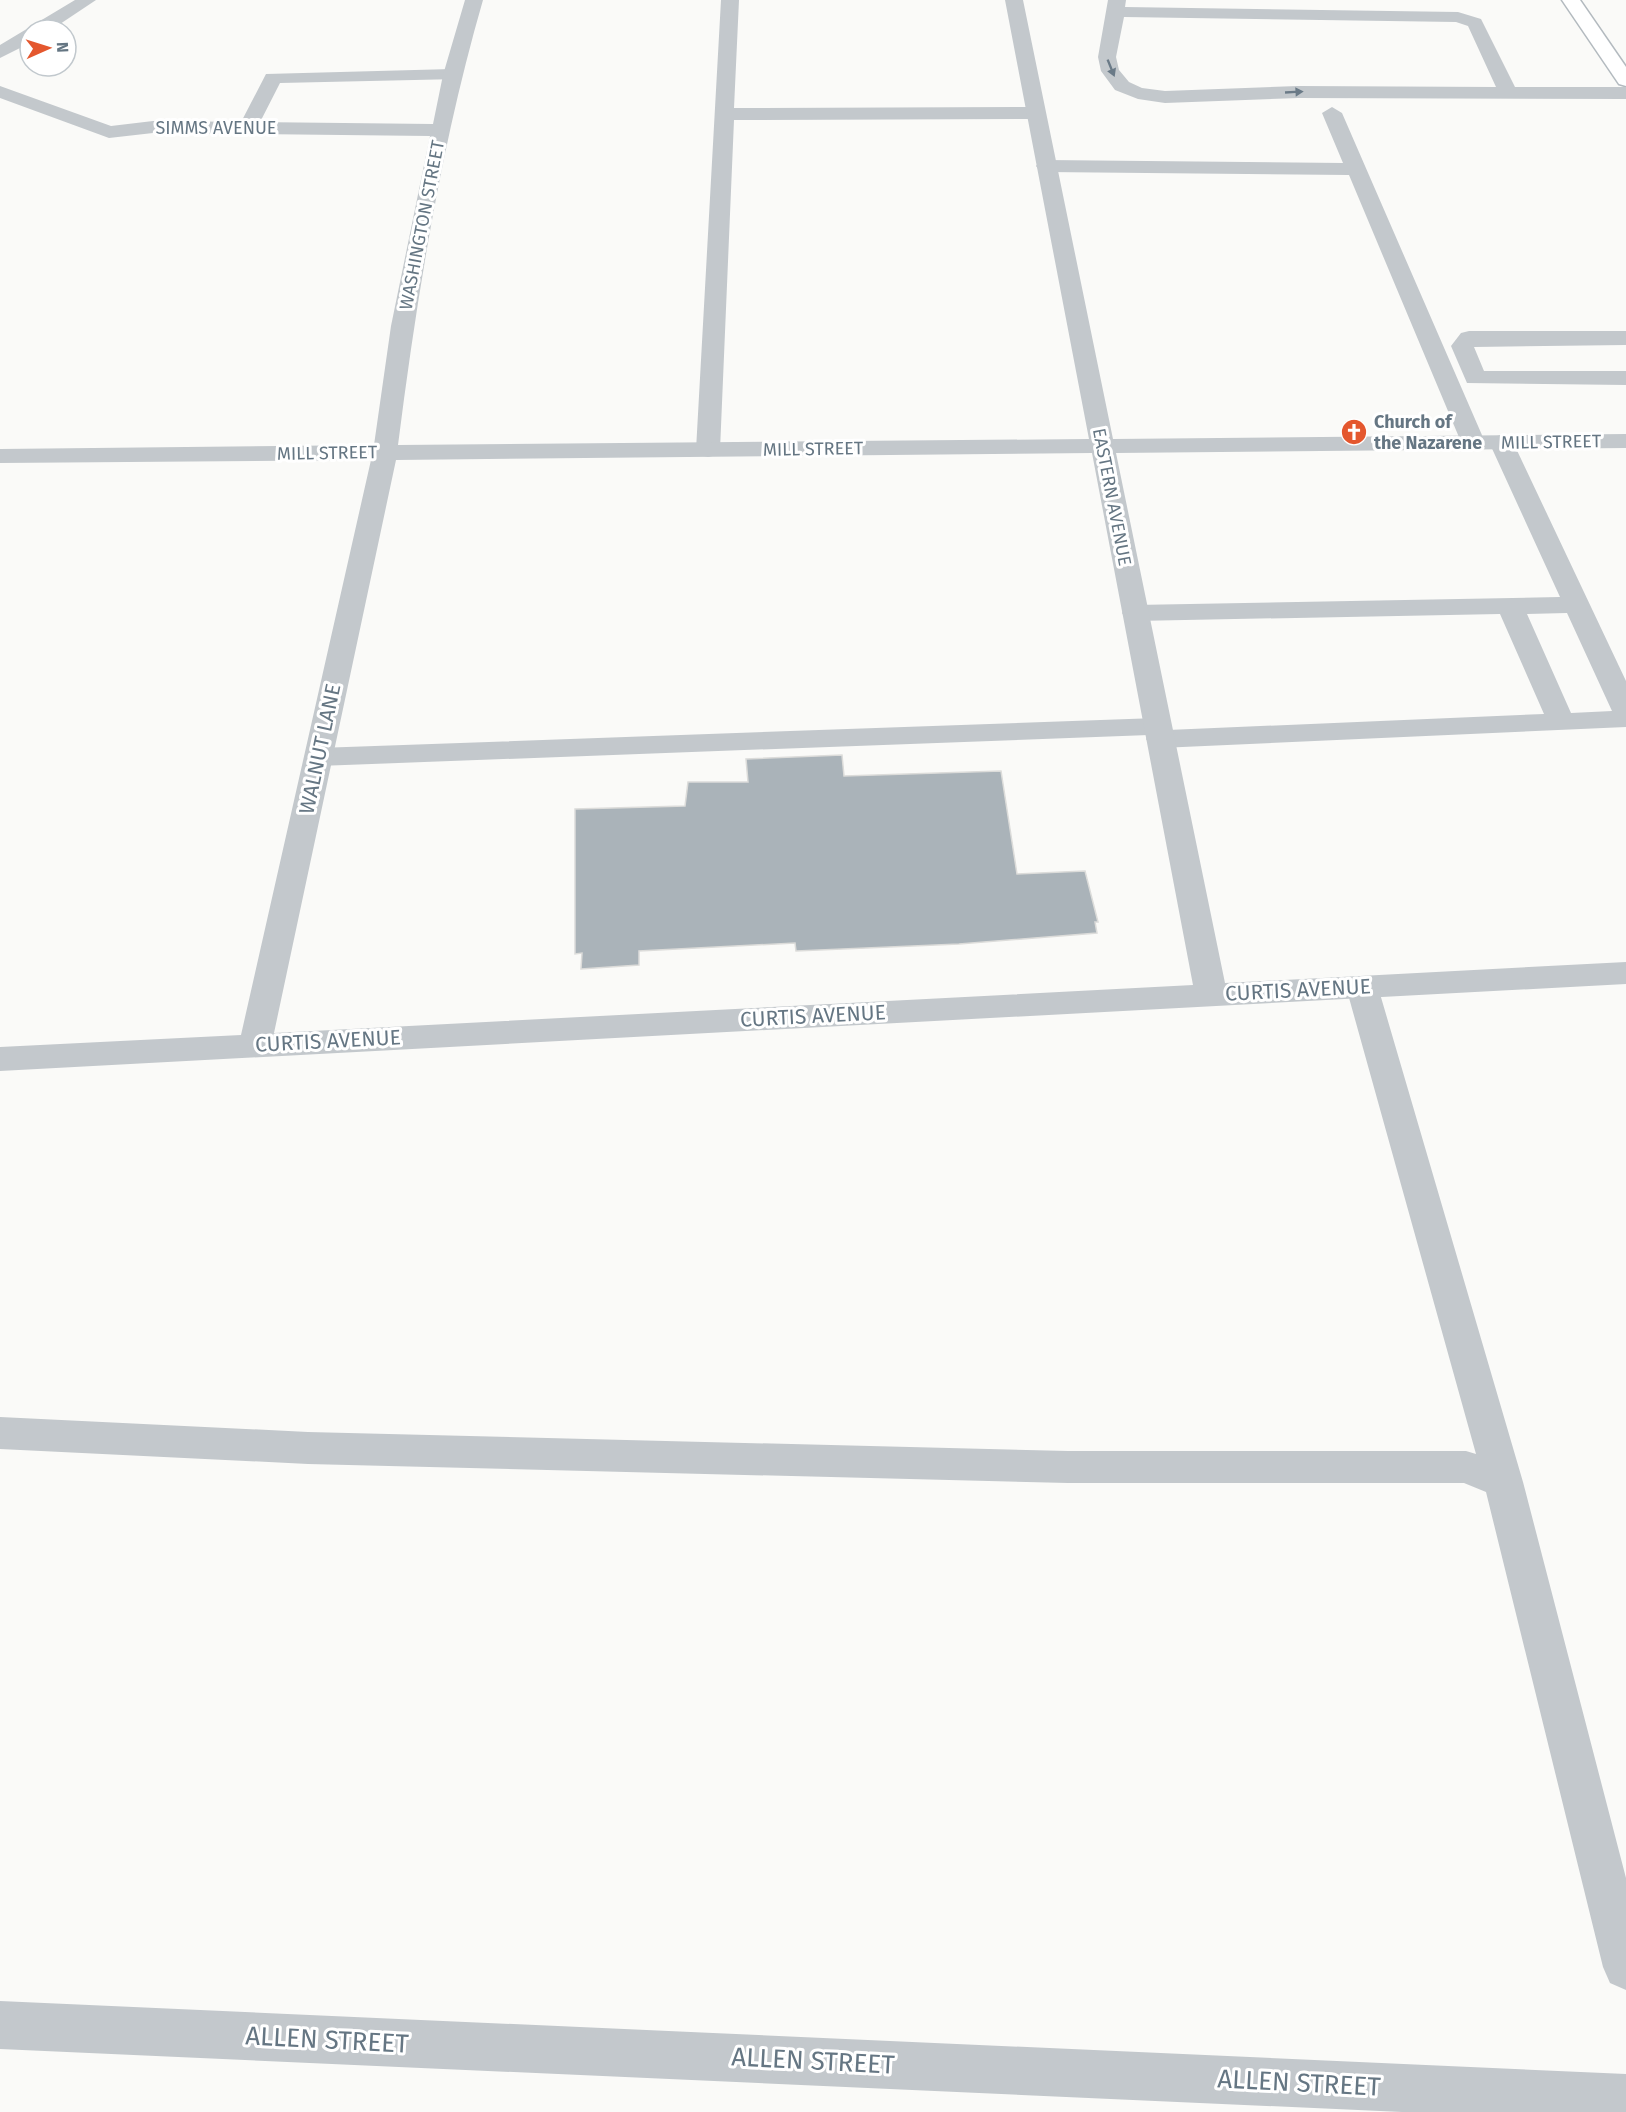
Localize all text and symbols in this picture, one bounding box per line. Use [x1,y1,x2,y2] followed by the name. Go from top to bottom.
[18,18,78,78] north arrow
[53,41,72,53] text: N
[1107,60,1117,78] one-way arrow
[1284,87,1303,97] one-way arrow
[156,117,276,139] street label: SIMMS AVENUE
[395,138,449,312] street label: WASHINGTON STREET
[1374,411,1482,454] place label: Church of the Nazarene
[1339,417,1369,447] church icon: Church of the Nazarene
[1088,426,1136,568] street label: EASTERN AVENUE
[1501,430,1602,454] street label: MILL STREET
[763,437,864,461] street label: MILL STREET
[277,441,378,465] street label: MILL STREET
[294,681,346,817] street label: WALNUT LANE
[1224,973,1372,1007] street label: CURTIS AVENUE
[739,999,887,1033] street label: CURTIS AVENUE
[254,1024,402,1058] street label: CURTIS AVENUE
[245,2020,410,2060] street label: ALLEN STREET
[731,2041,896,2081] street label: ALLEN STREET
[1217,2063,1382,2103] street label: ALLEN STREET

